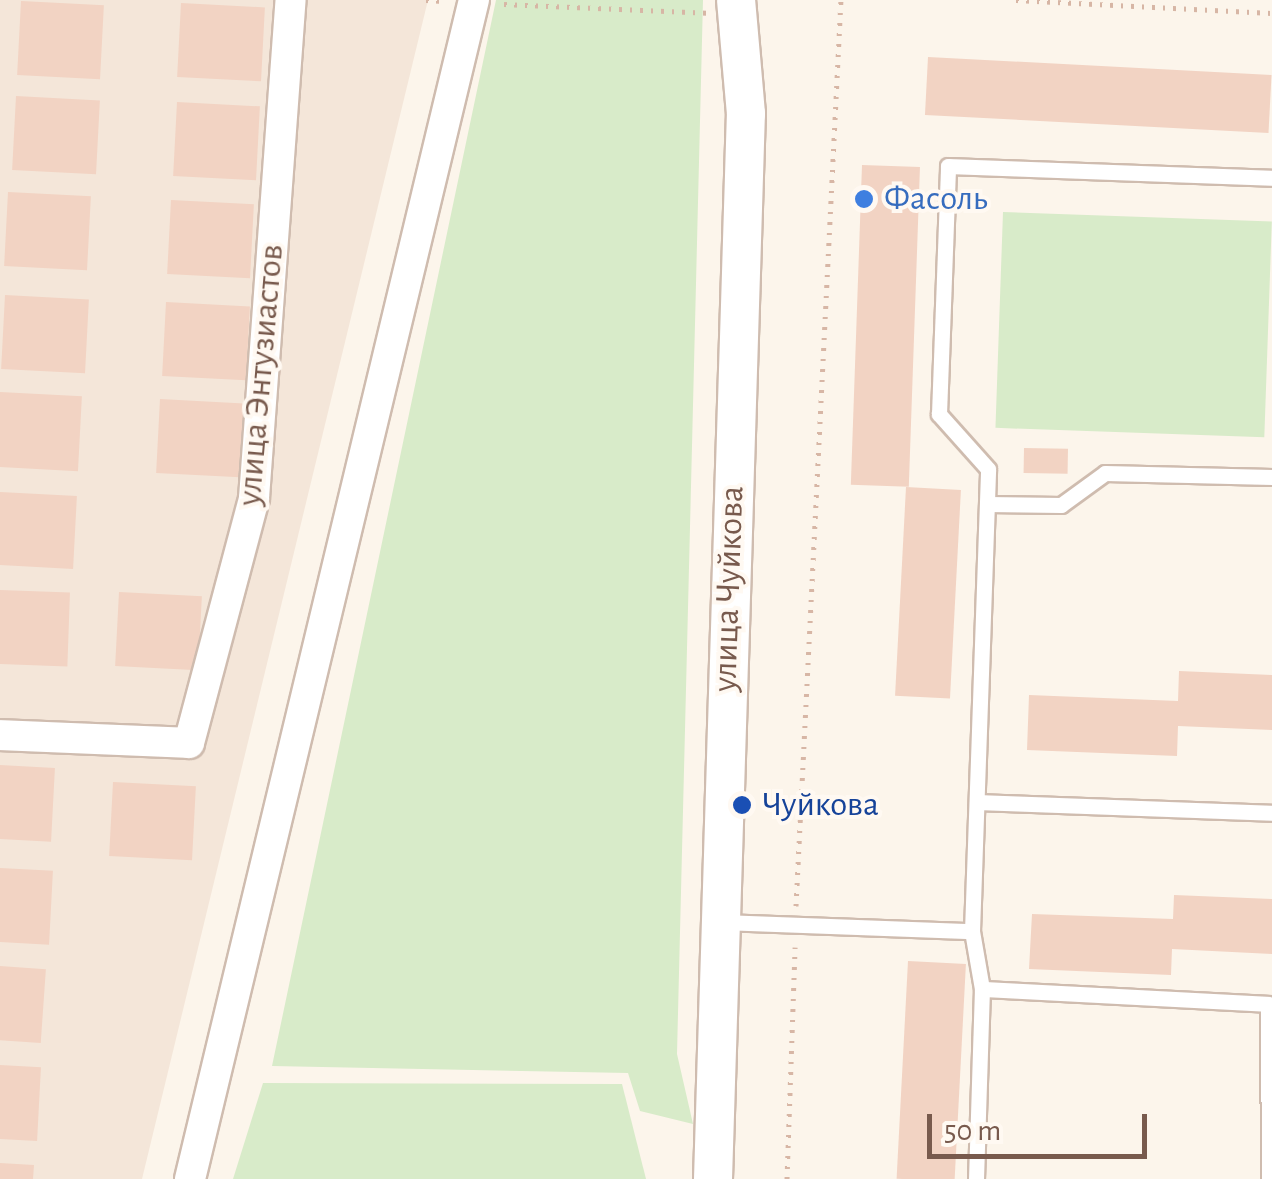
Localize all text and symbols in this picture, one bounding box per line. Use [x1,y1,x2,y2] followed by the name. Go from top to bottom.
[884,178,988,220] place label: Фасоль
[853,188,875,210] marker: Фасоль
[229,242,293,508] street label: улица Энтузиастов
[704,485,754,693] street label: улица Чуйкова
[762,784,879,826] place label: Чуйкова
[731,794,753,816] marker: Чуйкова
[932,1094,1152,1156] scale bar
[944,1116,1001,1146] text: 50 m

